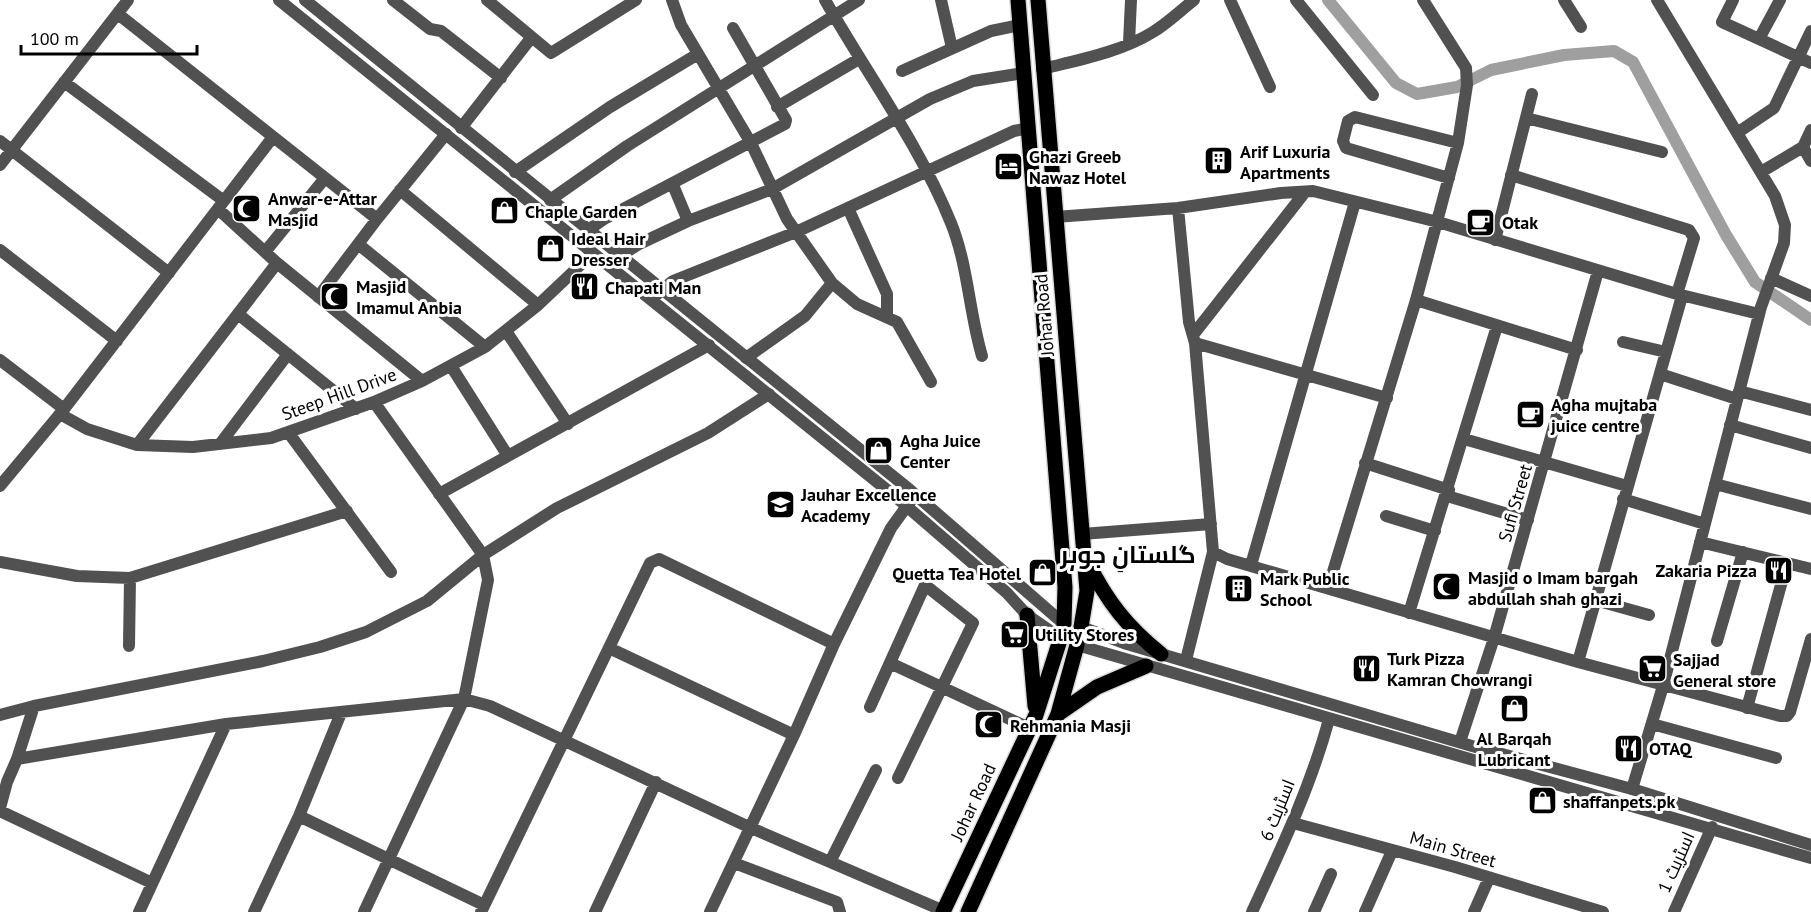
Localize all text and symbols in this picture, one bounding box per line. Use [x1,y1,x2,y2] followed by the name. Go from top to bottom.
[21,18,196,56] scale bar
[30,27,79,50] text: 100 m
[1240,140,1331,184] place label: Arif Luxuria Apartments
[1029,145,1127,189] place label: Ghazi Greeb Nawaz Hotel
[1203,145,1235,177] building icon: Arif Luxuria Apartments
[992,150,1024,182] hotel icon: Ghazi Greeb Nawaz Hotel
[268,187,377,231] place label: Anwar-e-Attar Masjid
[231,192,263,224] mosque icon: Anwar-e-Attar Masjid
[488,195,520,227] shop icon: Chaple Garden
[525,200,637,223] place label: Chaple Garden
[1465,206,1497,238] cafe icon: Otak
[1502,211,1538,234] place label: Otak
[571,227,646,271] place label: Ideal Hair Dresser
[534,232,566,264] shop icon: Ideal Hair Dresser
[568,271,600,303] restaurant icon: Chapati Man
[1029,273,1059,358] street label: Johar Road
[356,275,462,319] place label: Masjid Imamul Anbia
[605,276,701,299] place label: Chapati Man
[319,280,351,312] mosque icon: Masjid Imamul Anbia
[278,363,400,425] street label: Steep Hill Drive
[1550,393,1657,437] place label: Agha mujtaba juice centre
[1514,398,1546,430] cafe icon: Agha mujtaba juice centre
[900,429,981,473] place label: Agha Juice Center
[863,434,895,466] shop icon: Agha Juice Center
[1493,461,1537,545] street label: Sufi Street
[800,483,936,527] place label: Jauhar Excellence Academy
[764,488,796,520] school or university icon: Jauhar Excellence Academy
[1059,539,1196,573] district label: گلستانِ جوہر
[1762,554,1794,586] restaurant icon: Zakaria Pizza
[1026,557,1058,589] shop icon: Quetta Tea Hotel
[1656,559,1757,582] place label: Zakaria Pizza
[892,562,1022,585] place label: Quetta Tea Hotel
[1468,566,1638,610] place label: Masjid o Imam bargah abdullah shah ghazi
[1260,567,1350,611] place label: Mark Public School
[1431,571,1463,603] mosque icon: Masjid o Imam bargah abdullah shah ghazi
[1223,572,1255,604] building icon: Mark Public School
[998,618,1030,650] supermarket icon: Utility Stores
[1035,623,1135,646] place label: Utility Stores
[1387,647,1533,691] place label: Turk Pizza Kamran Chowrangi
[1673,648,1776,692] place label: Sajjad General store
[1350,652,1382,684] restaurant icon: Turk Pizza Kamran Chowrangi
[1636,653,1668,685] supermarket icon: Sajjad General store
[1498,693,1530,725] shop icon: Al Barqah Lubricant
[973,709,1005,741] mosque icon: Rehmania Masji
[1010,714,1131,737] place label: Rehmania Masji
[1476,727,1552,771] place label: Al Barqah Lubricant
[1612,732,1644,764] restaurant icon: OTAQ
[1649,737,1693,760] place label: OTAQ
[945,760,1001,845] street label: Johar Road
[1254,776,1300,844] street label: اسٹریٹ 6
[1526,785,1558,817] shop icon: shaffanpets.pk
[1563,790,1676,813] place label: shaffanpets.pk
[1407,826,1499,872] street label: Main Street
[1652,828,1700,896] street label: اسٹریٹ 1

